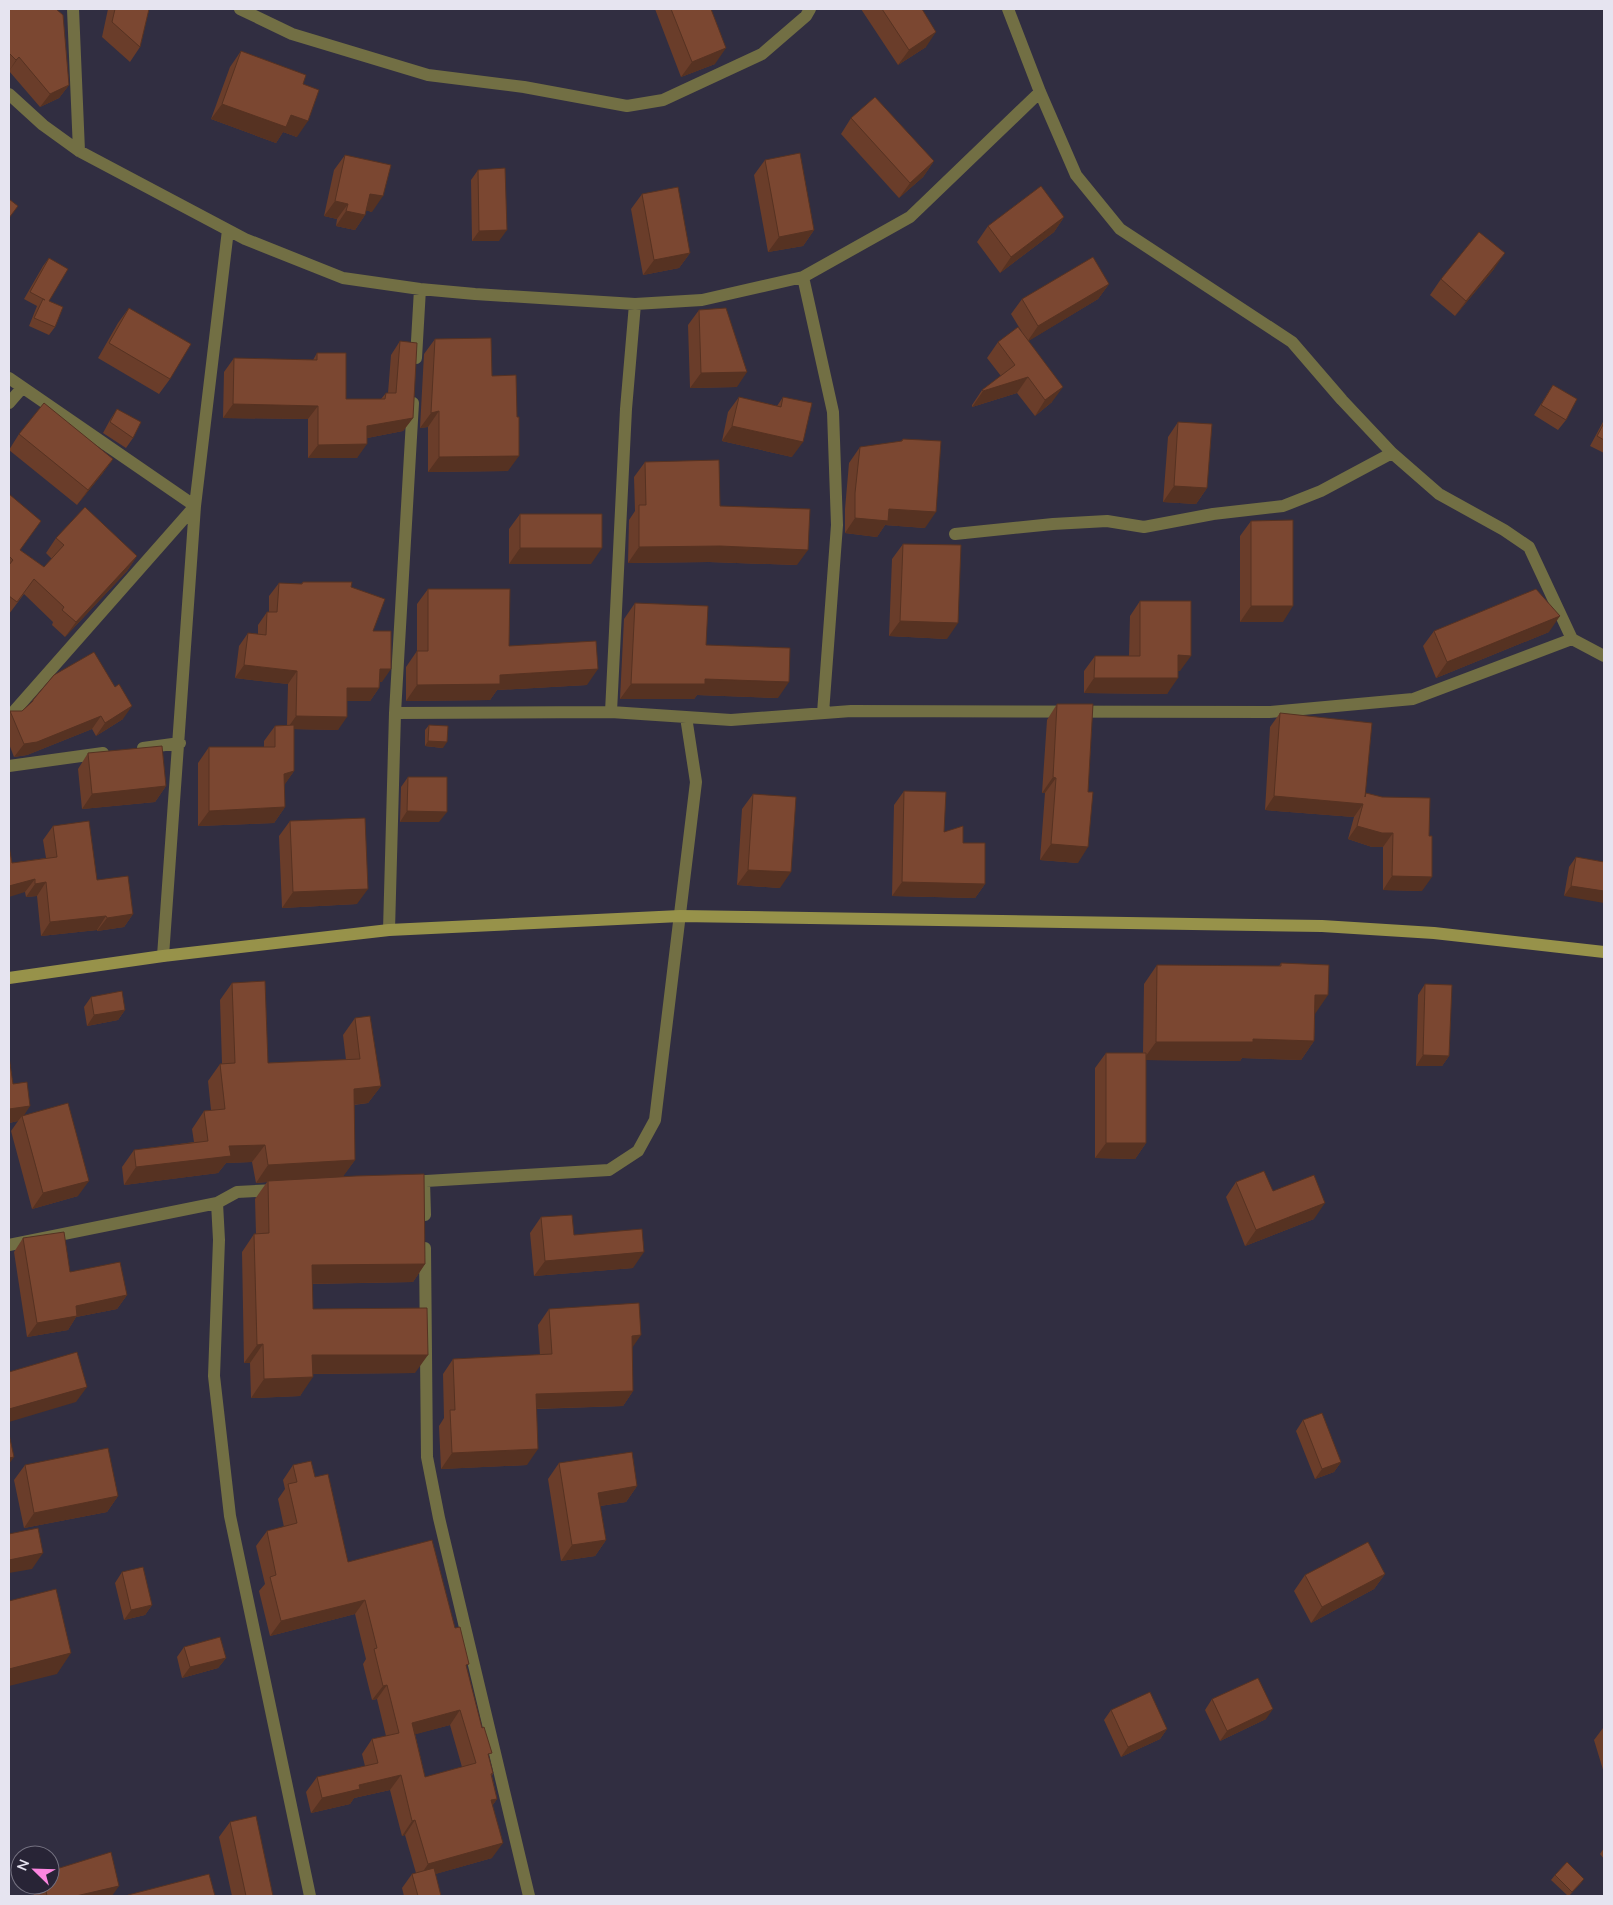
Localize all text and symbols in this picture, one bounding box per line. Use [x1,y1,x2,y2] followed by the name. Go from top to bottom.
[10,1845,60,1895] north arrow
[13,1857,33,1873] text: N

